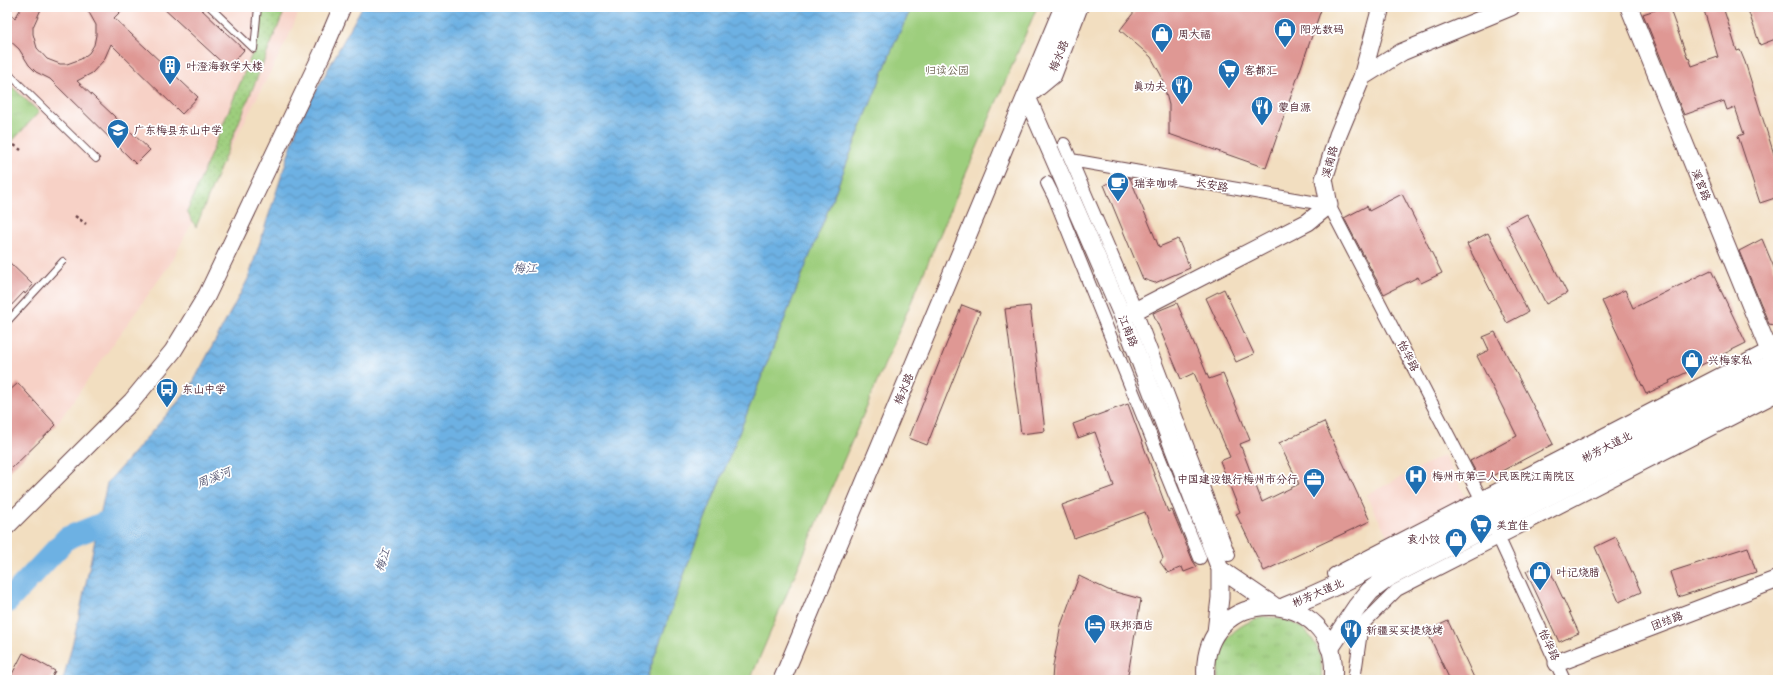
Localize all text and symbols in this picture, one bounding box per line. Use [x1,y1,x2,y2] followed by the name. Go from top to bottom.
[1272,16,1298,49] shop icon: 阳光数码
[1149,21,1175,54] shop icon: 周大福
[1300,23,1344,36] place label: 阳光数码
[1178,28,1211,41] place label: 周大福
[1047,38,1071,74] street label: 梅水路
[157,53,183,86] building icon: 叶澄海教学大楼
[1216,57,1242,90] supermarket icon: 客都汇
[186,60,263,73] place label: 叶澄海教学大楼
[925,64,969,77] park label: 归读公园
[1244,64,1277,77] place label: 客都汇
[1169,73,1195,106] restaurant icon: 真功夫
[1133,80,1166,93] place label: 真功夫
[1249,94,1275,127] restaurant icon: 蒙自源
[1278,101,1311,114] place label: 蒙自源
[105,117,131,150] school or university icon: 广东梅县东山中学
[134,124,222,137] place label: 广东梅县东山中学
[1319,144,1341,180] street label: 溪南路
[1689,167,1713,203] street label: 溪宫路
[1105,170,1131,203] cafe icon: 瑞幸咖啡
[1195,176,1229,194] street label: 长安路
[1134,177,1178,190] place label: 瑞幸咖啡
[513,261,538,276] water label: 梅江
[1116,313,1140,349] street label: 江南路
[1395,338,1421,374] street label: 怡华路
[1679,347,1705,380] shop icon: 兴梅家私
[1708,354,1752,367] place label: 兴梅家私
[892,371,916,407] street label: 梅水路
[154,376,180,409] bus stop icon: 东山中学
[182,383,226,396] place label: 东山中学
[1580,429,1634,465] street label: 彬芳大道北
[1403,463,1429,496] hospital icon: 梅州市第三人民医院江南院区
[194,464,235,492] water label: 周溪河
[1301,466,1327,499] office icon: 中国建设银行梅州市分行
[1432,470,1575,483] place label: 梅州市第三人民医院江南院区
[1177,473,1298,486] place label: 中国建设银行梅州市分行
[1468,512,1494,545] supermarket icon: 美宜佳
[1496,519,1529,532] place label: 美宜佳
[1443,526,1469,559] shop icon: 袁小饺
[1407,533,1440,546] place label: 袁小饺
[372,545,394,574] water label: 梅江
[1527,559,1553,592] shop icon: 叶记烧腊
[1556,566,1600,579] place label: 叶记烧腊
[1290,576,1346,610] street label: 彬芳大道北
[1649,609,1685,633] street label: 团结路
[1082,612,1108,645] hotel icon: 联邦酒店
[1338,617,1364,650] restaurant icon: 新疆买买提烧烤
[1110,619,1154,632] place label: 联邦酒店
[1366,624,1443,637] place label: 新疆买买提烧烤
[1536,627,1562,663] street label: 怡华路

